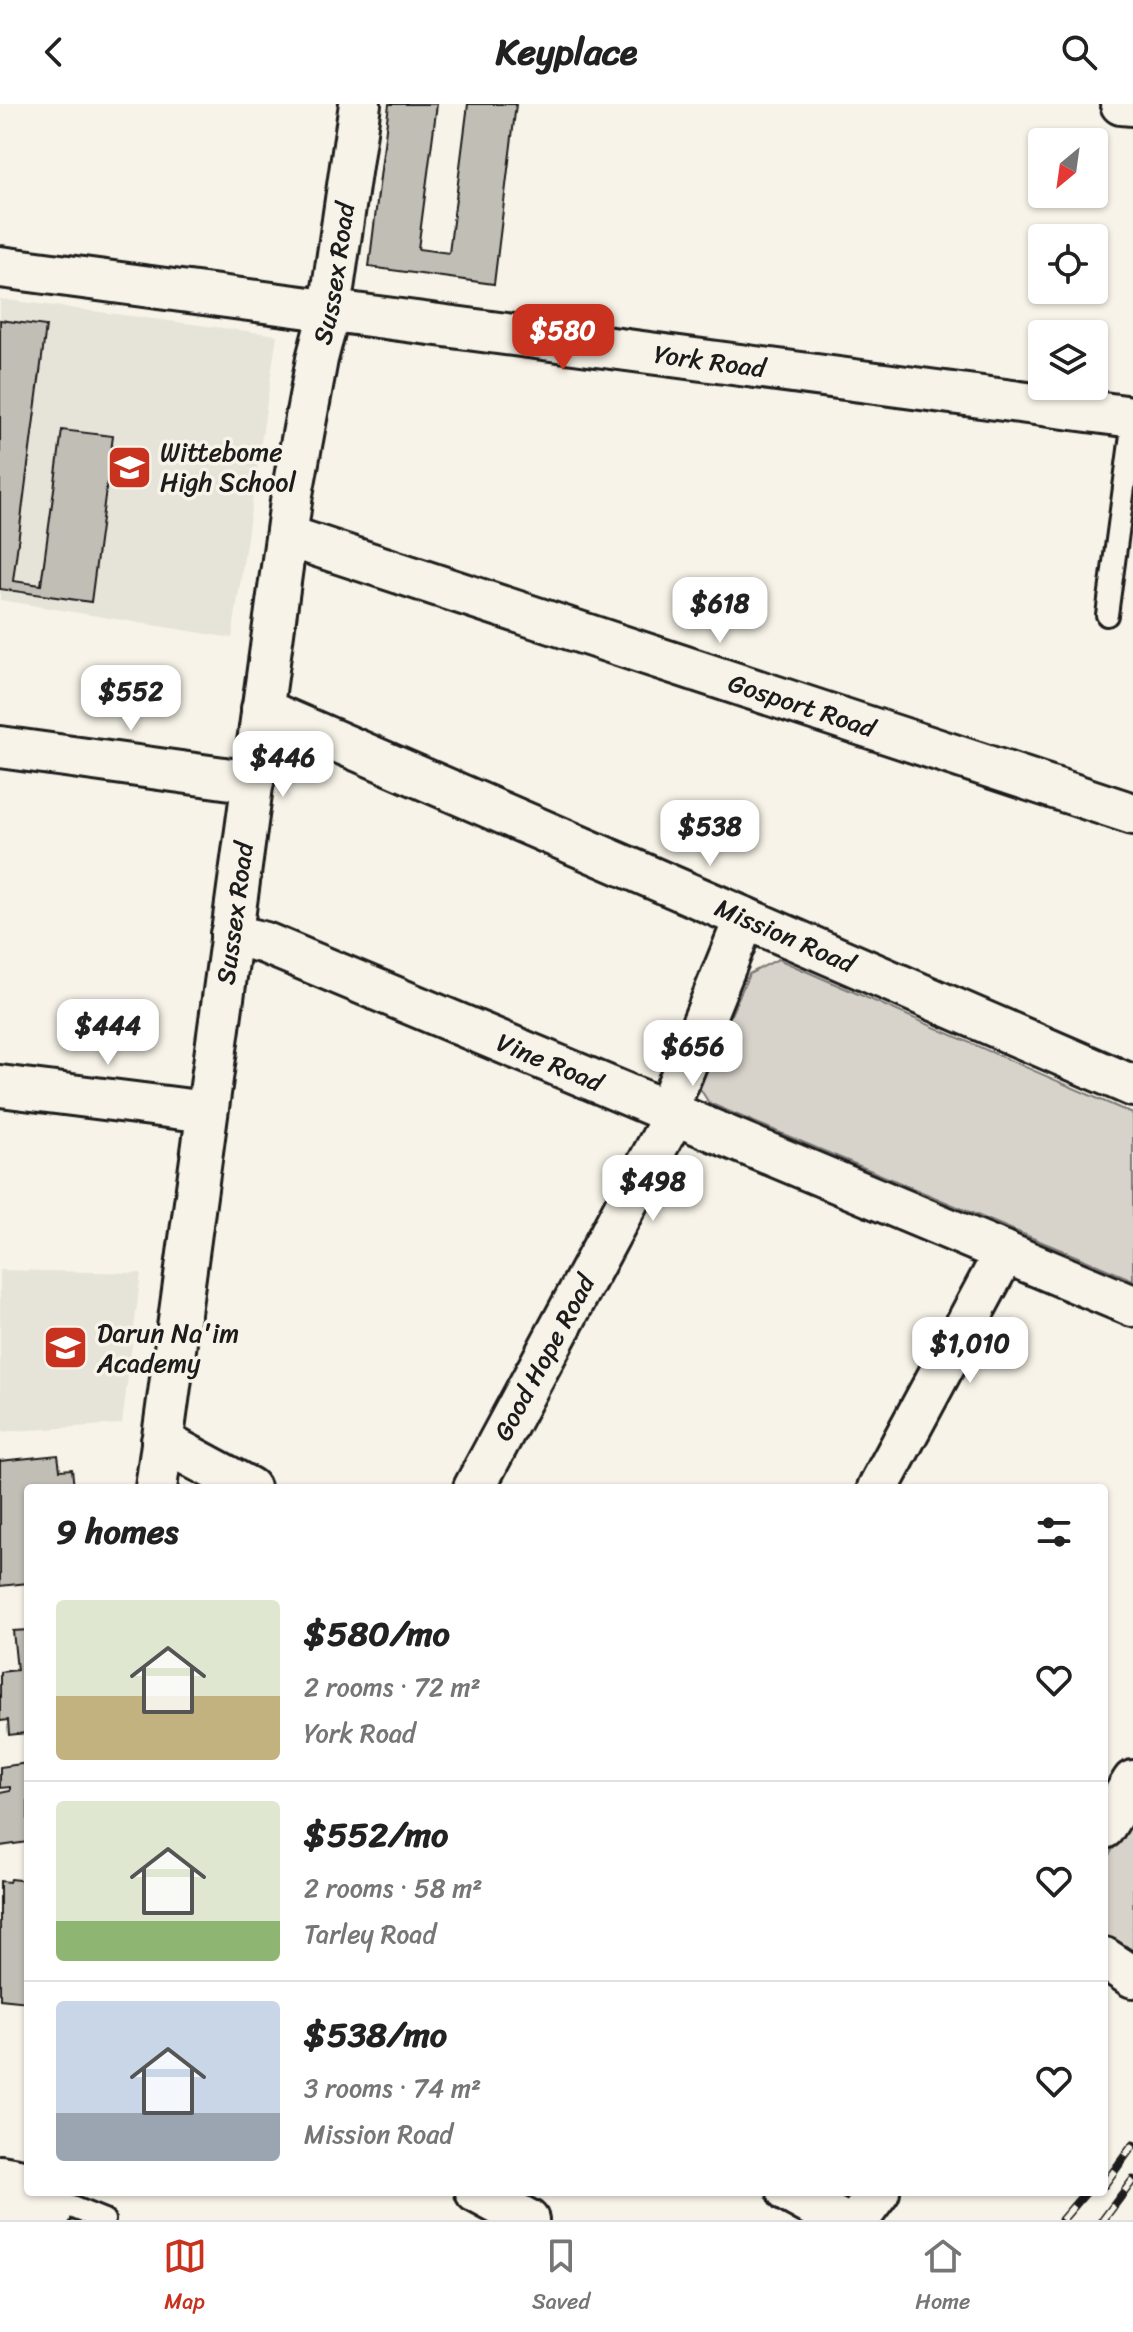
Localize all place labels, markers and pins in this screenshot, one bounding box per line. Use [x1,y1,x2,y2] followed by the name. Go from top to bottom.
[516,304,610,372] pin: $580
[160,429,296,505] place label: Wittebome High School
[105,443,153,491] school or university icon: Wittebome High School
[673,577,767,645] pin: $618
[84,665,178,733] pin: $552
[236,731,330,799] pin: $446
[663,800,757,868] pin: $538
[61,999,155,1067] pin: $444
[646,1020,740,1088] pin: $656
[606,1155,700,1223] pin: $498
[96,1310,239,1386] place label: Darun Na'im Academy
[905,1317,1035,1385] pin: $1,010
[42,1324,90,1372] school or university icon: Darun Na'im Academy

